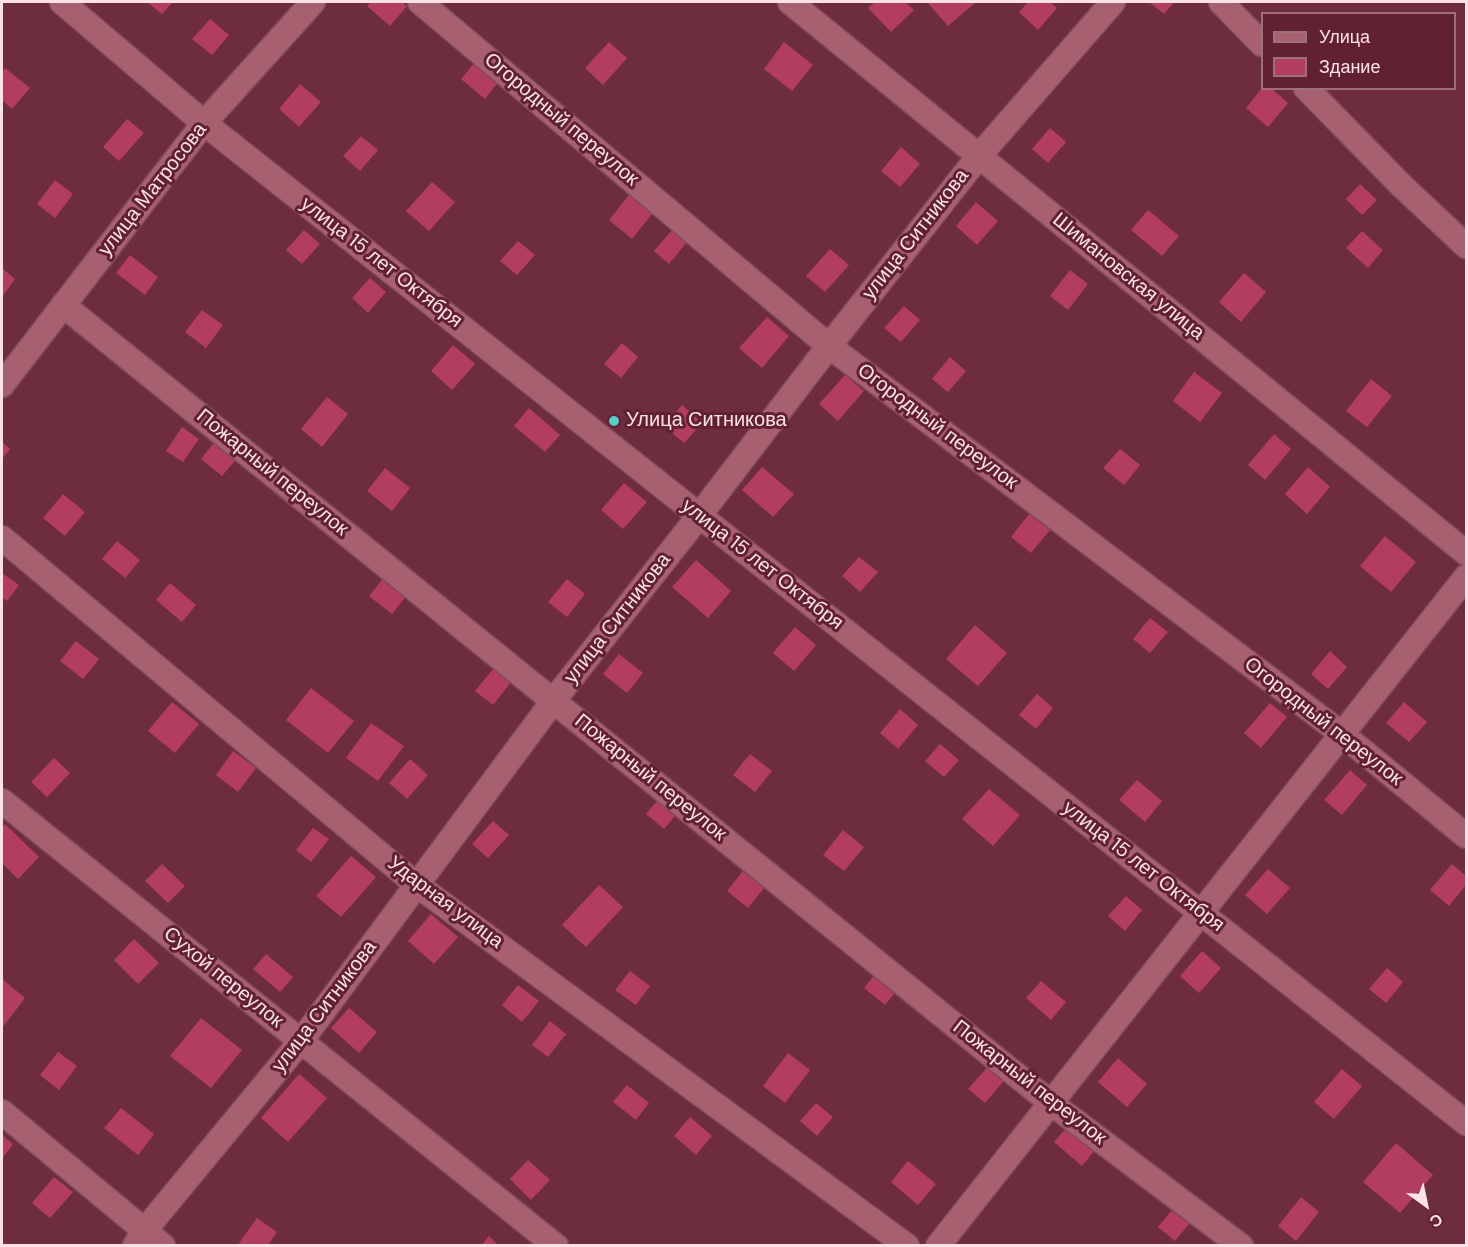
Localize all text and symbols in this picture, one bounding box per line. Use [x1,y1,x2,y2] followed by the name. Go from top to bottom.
[1261,12,1456,90] legend
[1319,25,1370,49] text: Улица
[479,48,643,192] street label: Огородный переулок
[1319,55,1380,79] text: Здание
[94,119,212,261] street label: улица Матросова
[858,165,974,305] street label: улица Ситникова
[295,192,467,334] street label: улица 15 лет Октября
[1047,208,1209,346] street label: Шимановская улица
[852,359,1022,495] street label: Огородный переулок
[191,404,353,542] street label: Пожарный переулок
[626,409,787,433] place label: Улица Ситникова
[607,414,621,428] marker: Улица Ситникова
[676,494,848,636] street label: улица 15 лет Октября
[560,549,676,689] street label: улица Ситникова
[1239,653,1407,791] street label: Огородный переулок
[569,709,731,847] street label: Пожарный переулок
[1057,796,1229,938] street label: улица 15 лет Октября
[383,852,507,954] street label: Ударная улица
[158,922,288,1034] street label: Сухой переулок
[268,936,382,1078] street label: улица Ситникова
[947,1016,1111,1150] street label: Пожарный переулок
[1396,1175,1456,1235] north arrow
[1426,1209,1447,1232] text: С

